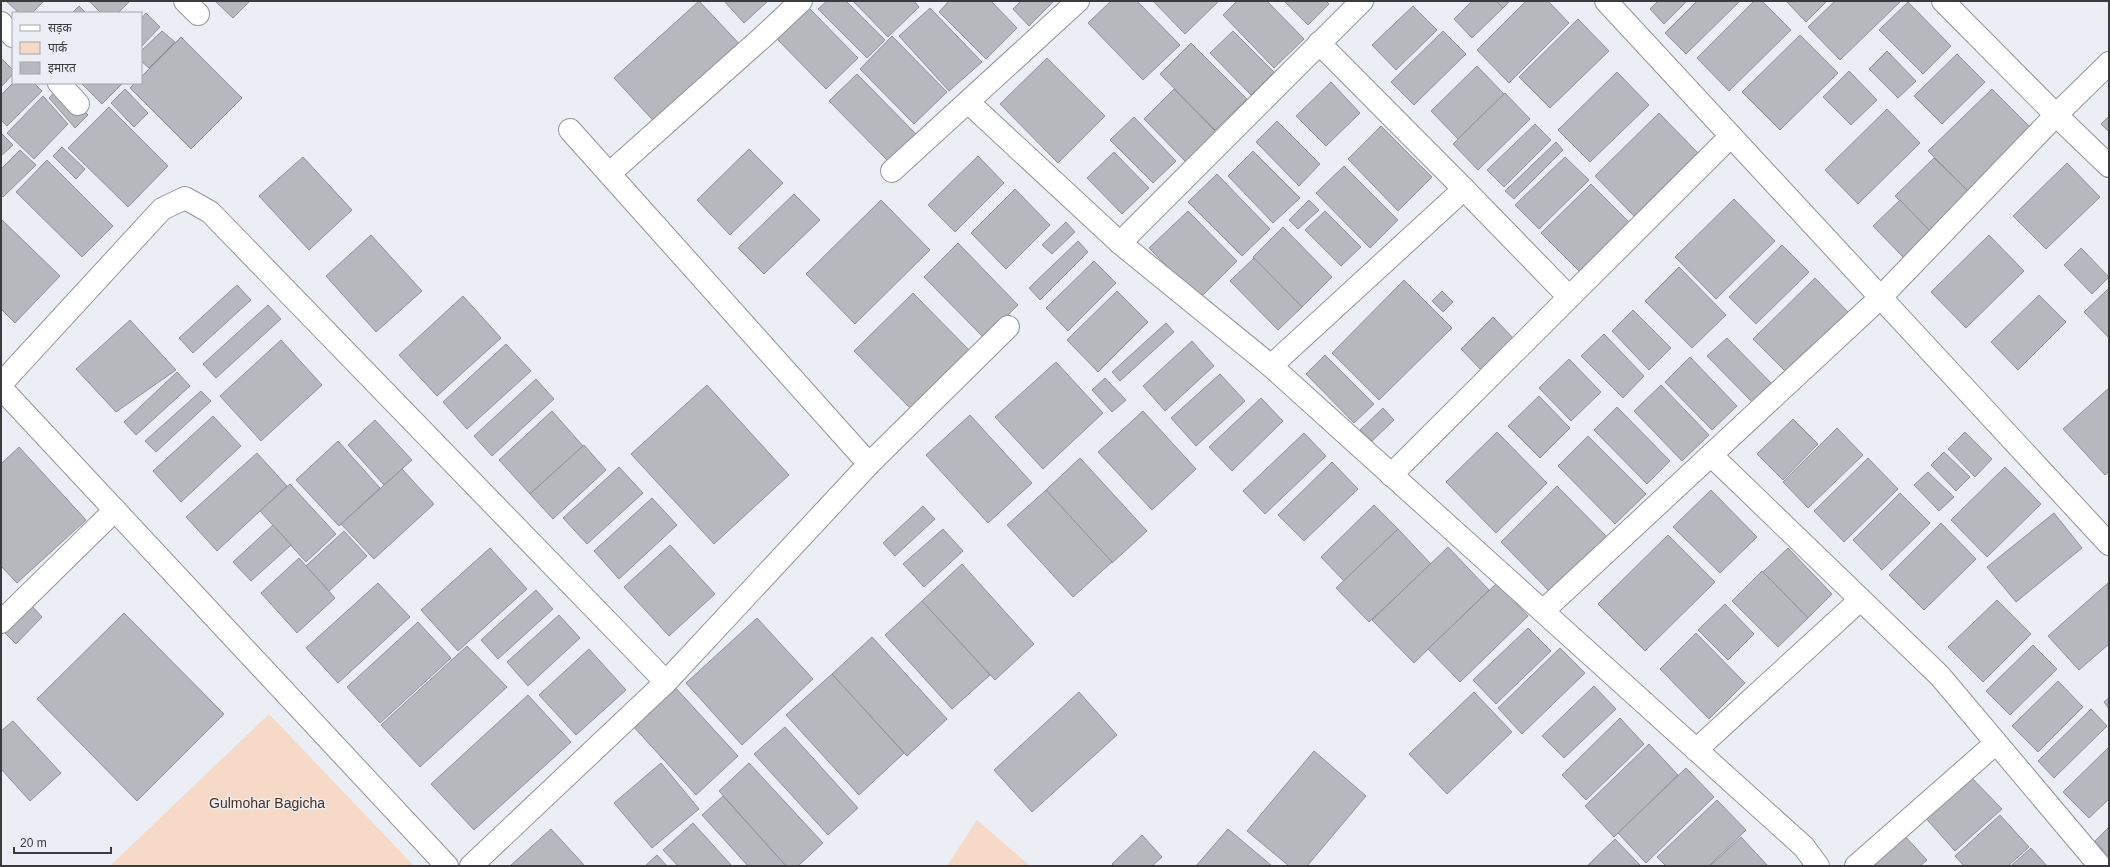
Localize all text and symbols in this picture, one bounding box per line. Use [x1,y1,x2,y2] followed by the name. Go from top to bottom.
[12,12,142,84] legend
[48,21,73,35] text: सड़क
[48,41,68,55] text: पार्क
[48,61,77,75] text: इमारत
[209,795,325,811] park label: Gulmohar Bagicha
[14,829,111,855] scale bar
[20,836,47,850] text: 20 m

